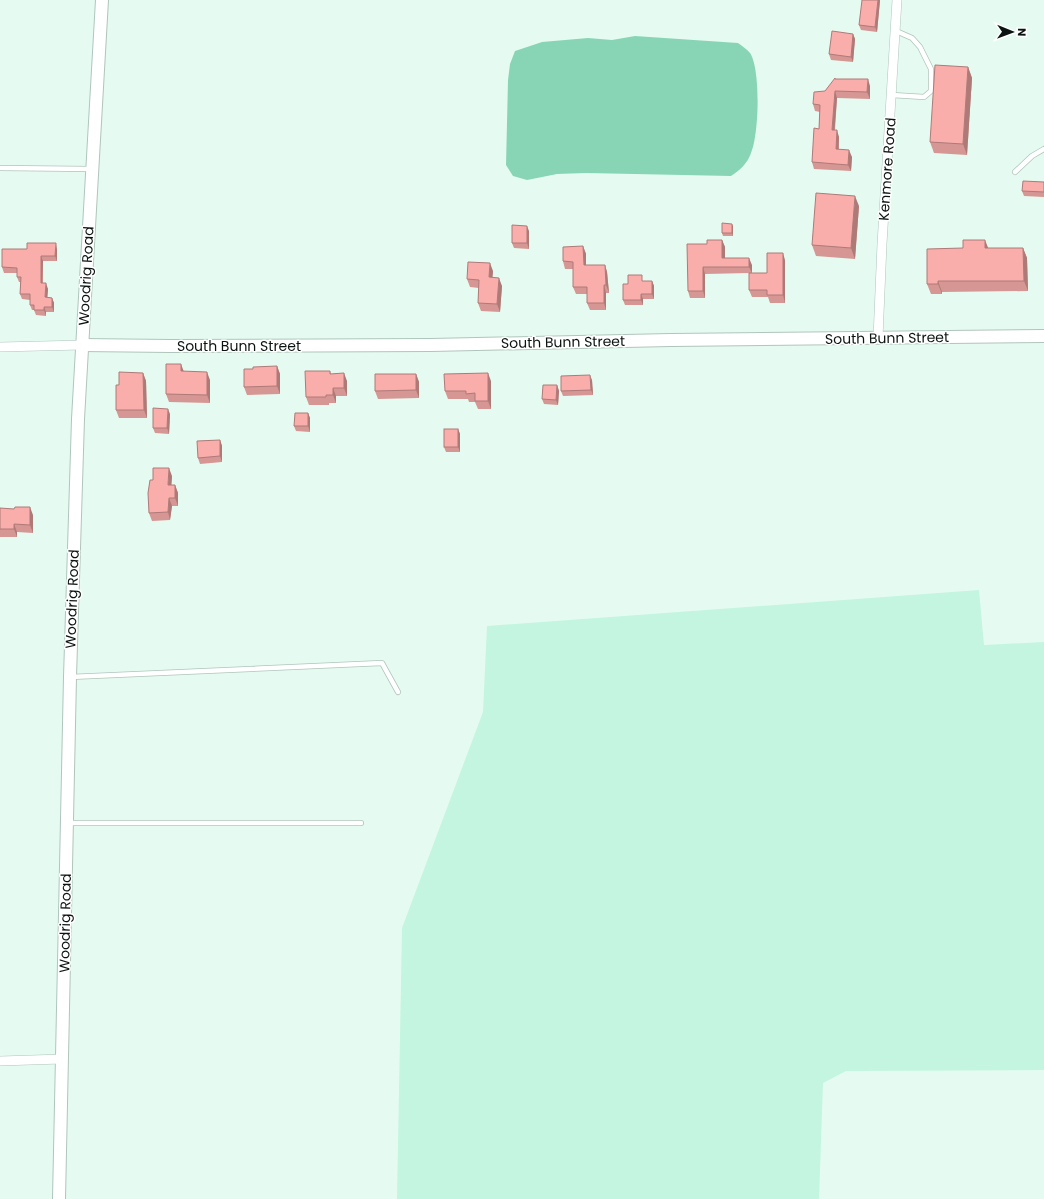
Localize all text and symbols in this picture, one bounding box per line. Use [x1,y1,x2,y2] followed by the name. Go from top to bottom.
[992,12,1032,52] north arrow
[1014,28,1030,36] text: N
[873,117,901,221] street label: Kenmore Road
[73,226,99,326] street label: Woodrig Road
[825,327,949,349] street label: South Bunn Street
[501,331,625,353] street label: South Bunn Street
[177,336,301,356] street label: South Bunn Street
[60,549,84,649] street label: Woodrig Road
[54,873,76,973] street label: Woodrig Road

